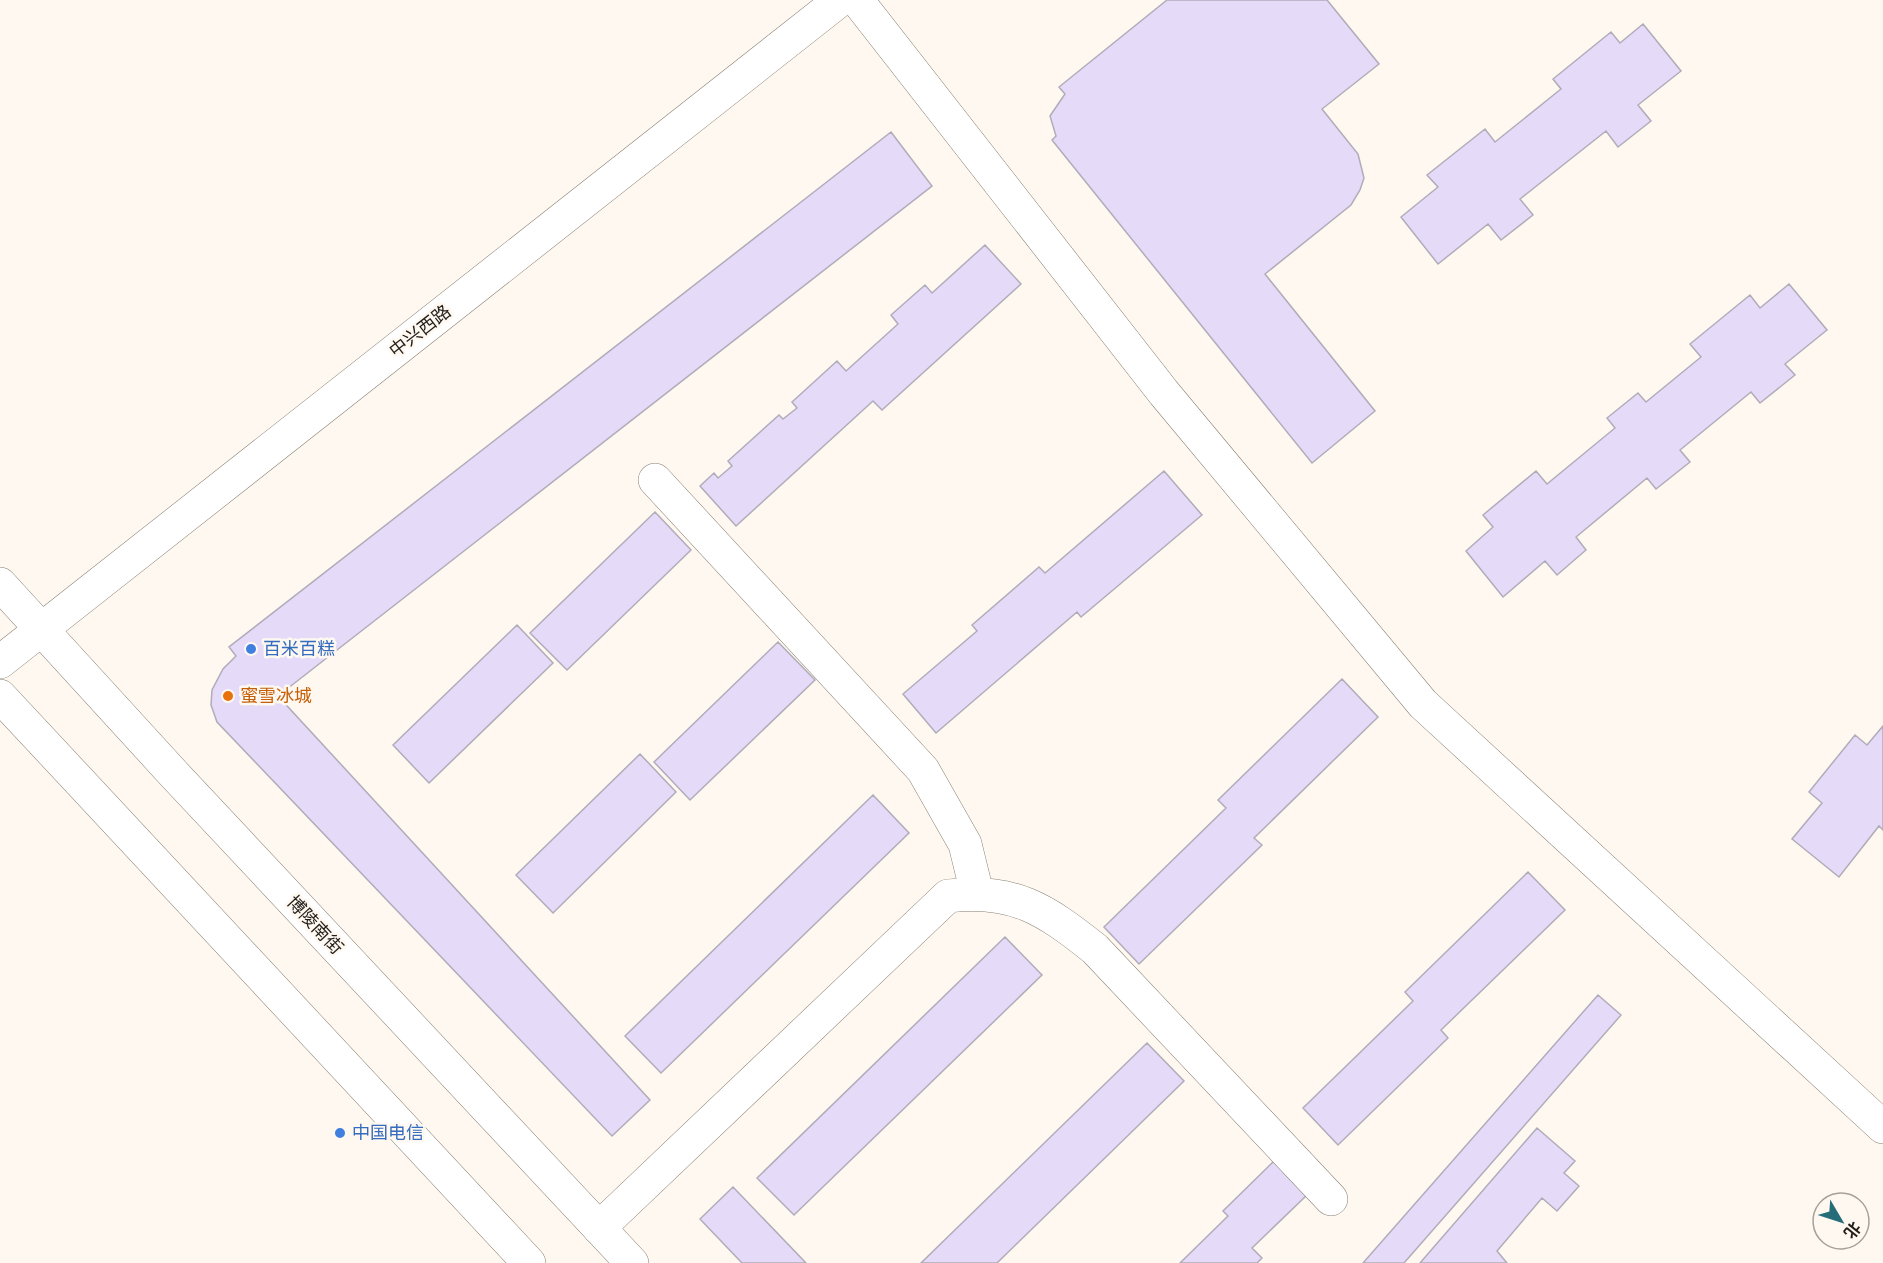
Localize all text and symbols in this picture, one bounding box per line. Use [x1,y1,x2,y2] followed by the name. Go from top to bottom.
[385,300,455,361] street label: 中兴西路
[263,638,335,659] place label: 百米百糕
[244,642,258,656] marker: 百米百糕
[240,685,312,706] place label: 蜜雪冰城
[221,689,235,703] marker: 蜜雪冰城
[283,891,348,958] street label: 博陵南街
[352,1122,424,1143] place label: 中国电信
[333,1126,347,1140] marker: 中国电信
[1811,1191,1871,1251] north arrow
[1840,1218,1865,1242] text: 北

